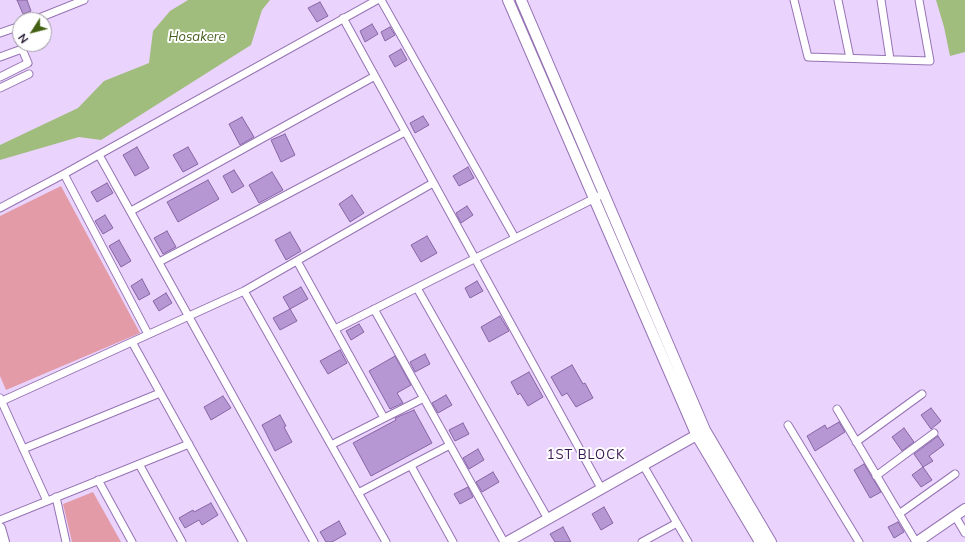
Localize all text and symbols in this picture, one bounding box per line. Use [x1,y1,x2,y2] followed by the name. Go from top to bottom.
[12,12,52,52] north arrow
[169,29,225,45] water label: Hosakere
[15,31,31,46] text: N
[547,447,625,463] district label: 1ST BLOCK

